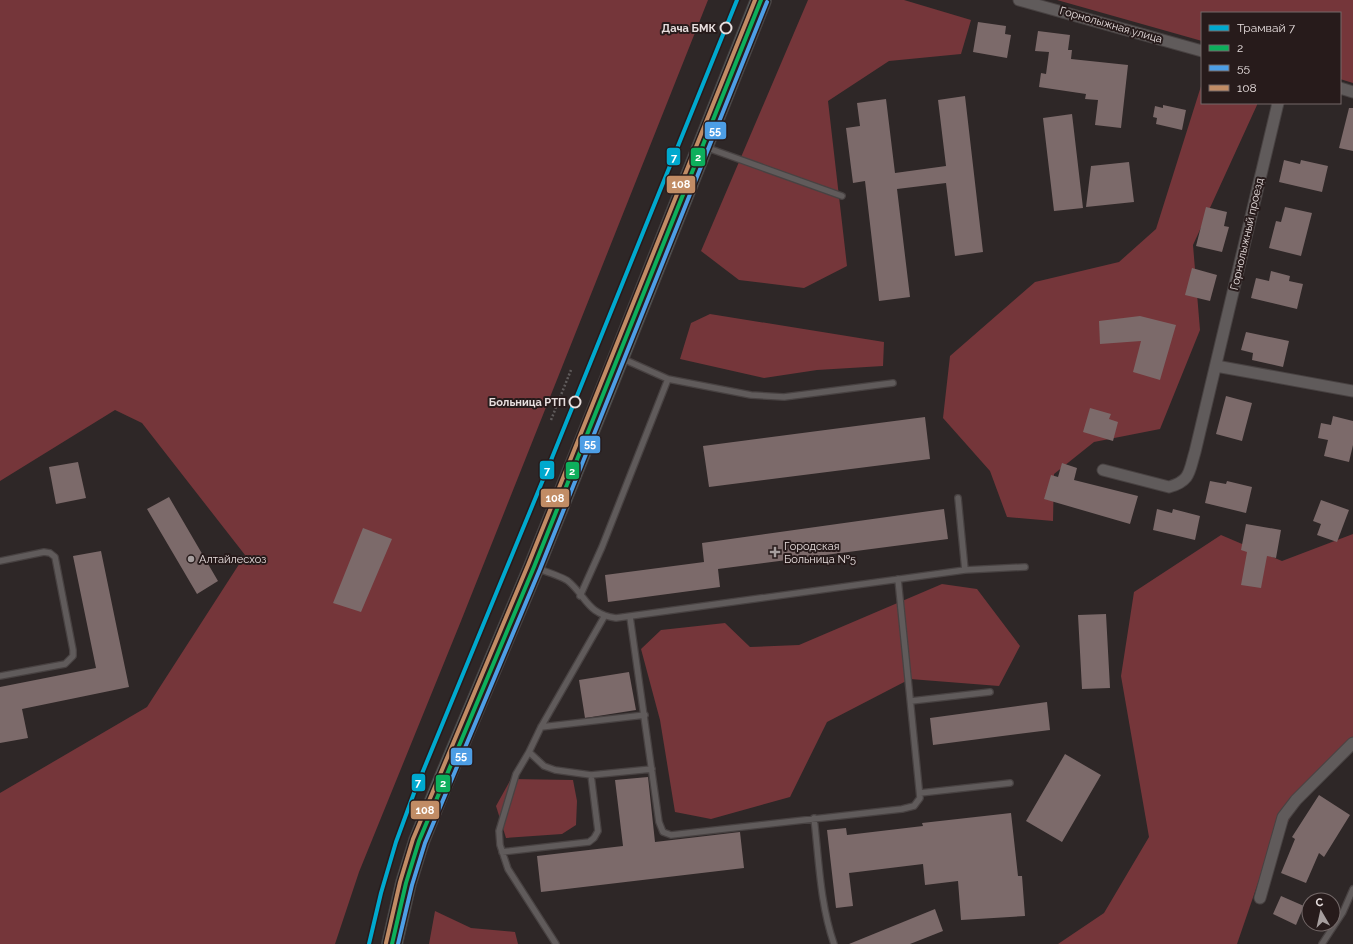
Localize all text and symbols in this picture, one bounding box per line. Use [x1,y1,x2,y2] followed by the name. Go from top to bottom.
[1058,4,1164,46] street label: Горнолыжная улица
[1201,12,1341,104] legend
[719,21,733,35] marker: Дача БМК
[1237,21,1296,35] text: Трамвай 7
[662,22,716,35] place label: Дача БМК
[1237,41,1243,55] text: 2
[1237,61,1251,75] text: 55
[1237,81,1257,95] text: 108
[704,121,727,140] line badge: 55
[709,125,721,138] text: 55
[666,147,681,166] line badge: 7
[690,147,706,167] line badge: 2
[671,151,678,164] text: 7
[695,151,701,164] text: 2
[666,175,696,194] line badge: 108
[1228,176,1266,292] street label: Горнолыжный проезд
[672,178,691,191] text: 108
[568,395,582,409] marker: Больница РТП
[489,396,566,409] place label: Больница РТП
[579,435,601,454] line badge: 55
[584,438,596,451] text: 55
[539,460,555,480] line badge: 7
[565,461,580,480] line badge: 2
[544,464,551,477] text: 7
[569,465,575,478] text: 2
[540,488,570,508] line badge: 108
[546,492,565,505] text: 108
[784,540,856,566] place label: Городская Больница №5
[769,546,781,558] marker: Городская Больница №5
[199,553,266,566] place label: Алтайлесхоз
[186,554,196,564] marker: Алтайлесхоз
[450,747,473,766] line badge: 55
[455,750,467,763] text: 55
[411,773,426,792] line badge: 7
[435,774,451,793] line badge: 2
[415,776,422,789] text: 7
[440,777,446,790] text: 2
[410,800,440,820] line badge: 108
[416,804,435,817] text: 108
[1301,892,1341,932] north arrow
[1315,896,1325,910] text: С

